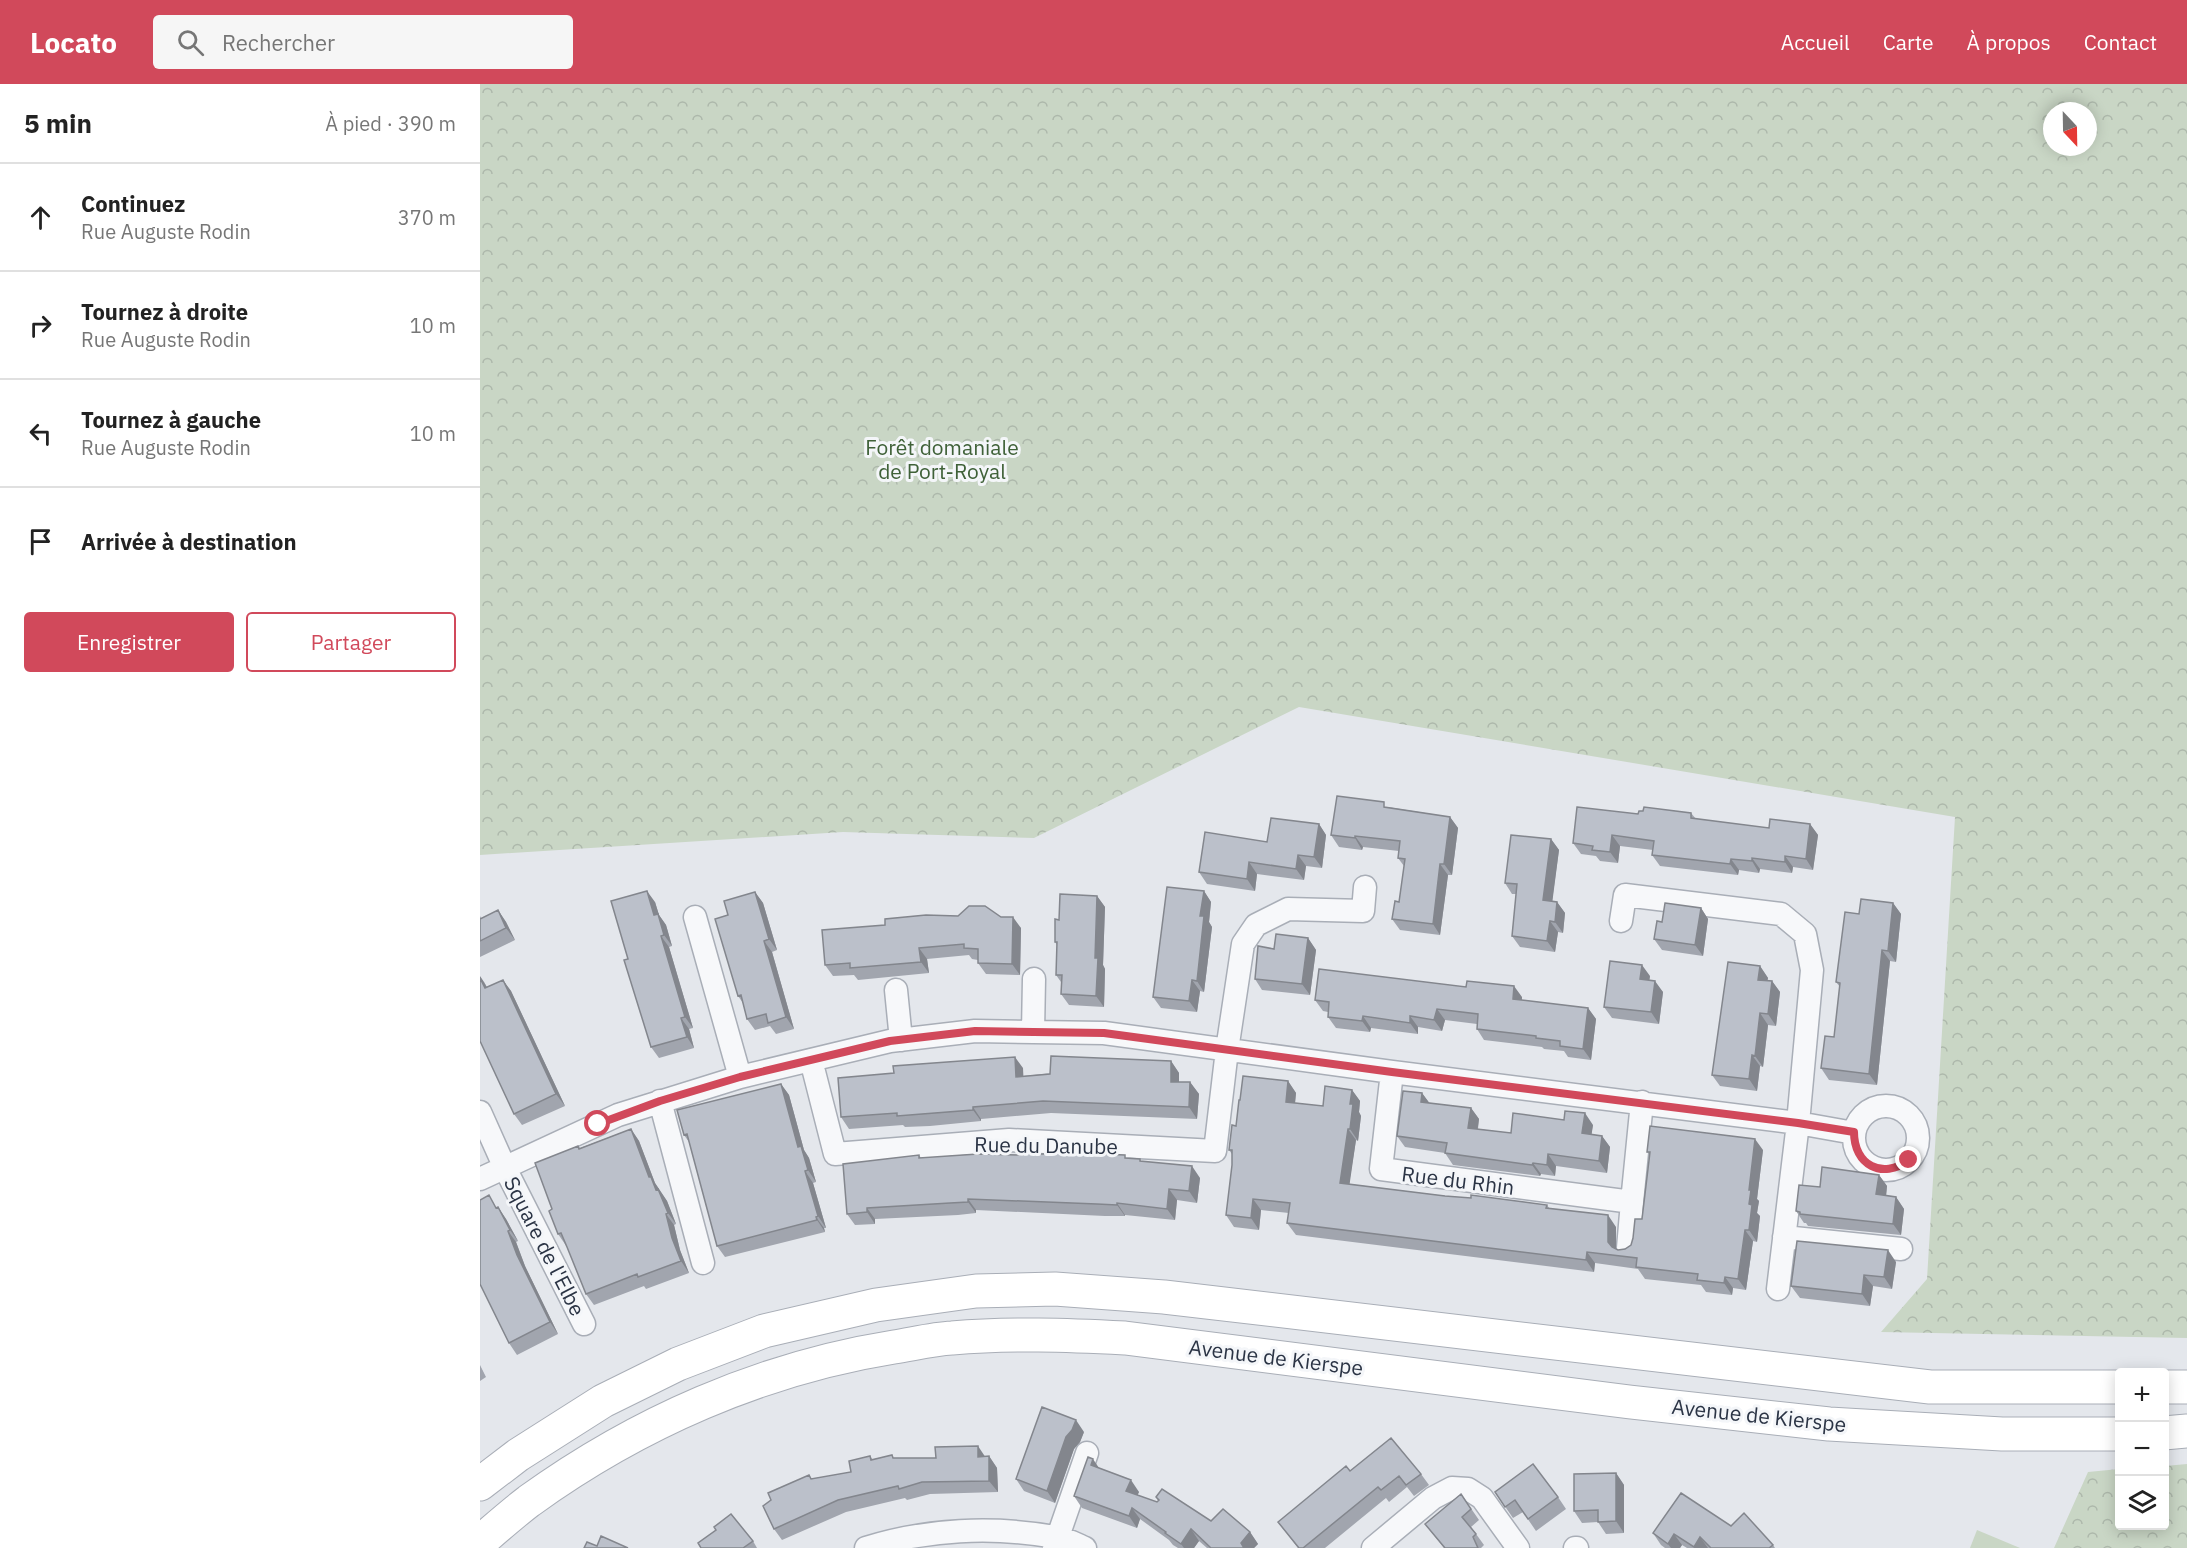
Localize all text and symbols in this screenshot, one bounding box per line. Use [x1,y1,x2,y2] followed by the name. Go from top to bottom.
[153,15,573,69] search box
[30,24,117,61] text: Locato
[174,26,207,59] icon: search
[222,28,335,57] text: Rechercher
[1781,28,1850,56] text: Accueil
[1883,28,1934,56] text: Carte
[1967,28,2051,56] text: À propos
[2084,28,2157,56] text: Contact
[2043,102,2097,156] north arrow
[24,106,92,140] text: 5 min
[325,110,456,137] text: À pied · 390 m
[81,189,185,218] text: Continuez
[24,201,57,234] icon: ahead
[398,204,456,231] text: 370 m
[81,218,251,245] text: Rue Auguste Rodin
[81,297,248,326] text: Tournez à droite
[24,309,57,342] icon: right
[410,312,456,339] text: 10 m
[81,326,251,353] text: Rue Auguste Rodin
[81,405,261,434] text: Tournez à gauche
[24,417,57,450] icon: left
[410,420,456,447] text: 10 m
[865,433,1019,485] park label: Forêt domaniale de Port-Royal
[81,434,251,461] text: Rue Auguste Rodin
[24,525,57,558] icon: arrive
[81,527,297,556] text: Arrivée à destination
[24,612,234,672] button: Enregistrer
[246,612,456,672] button: Partager
[584,1110,610,1136] route start
[974,1130,1118,1160] street label: Rue du Danube
[1895,1146,1921,1172] route end
[1400,1159,1516,1201] street label: Rue du Rhin
[498,1172,592,1320] street label: Square de l'Elbe
[1187,1332,1365,1382] street label: Avenue de Kierspe
[2115,1368,2169,1530] map controls
[2115,1368,2169,1422] button: +
[1670,1392,1848,1438] street label: Avenue de Kierspe
[2115,1422,2169,1476] button: −
[2115,1476,2169,1530] button: layers

